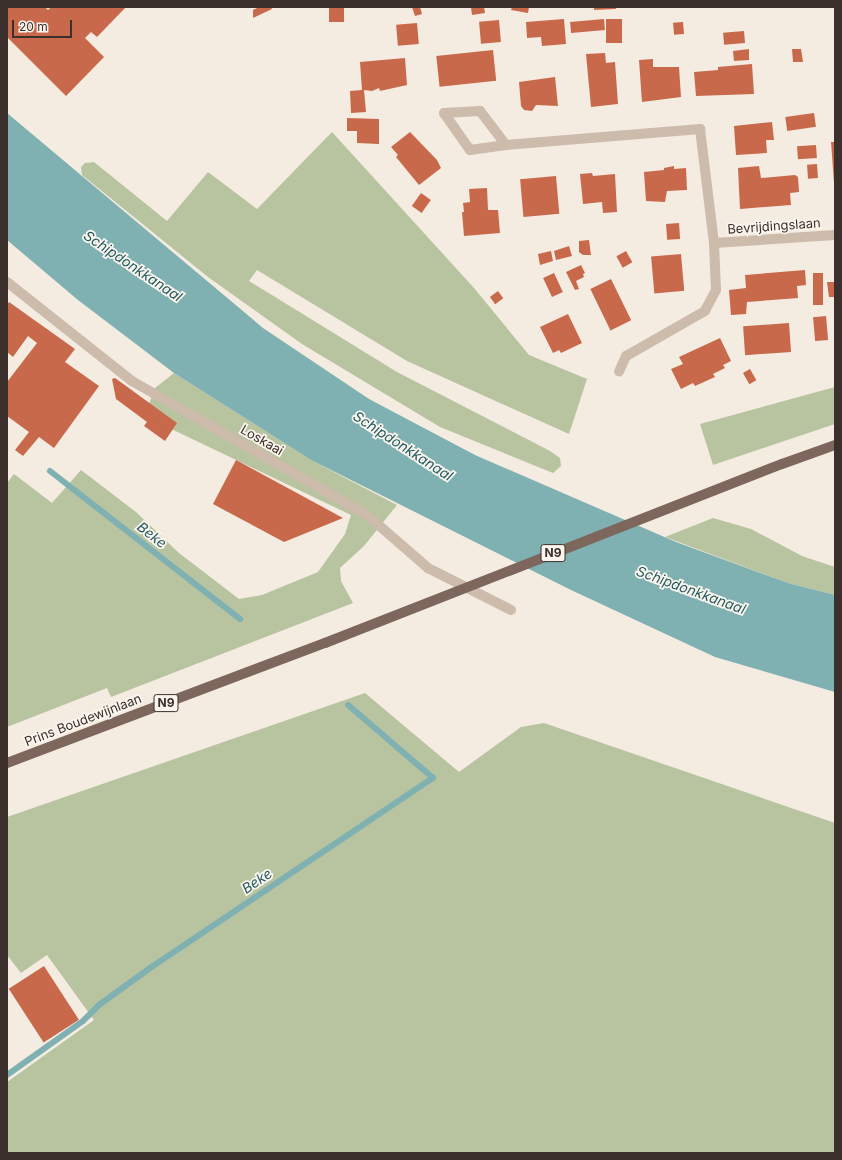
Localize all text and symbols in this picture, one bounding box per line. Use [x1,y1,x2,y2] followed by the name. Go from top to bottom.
[14,12,74,38] scale bar
[19,19,48,34] text: 20 m
[727,215,821,237] street label: Bevrijdingslaan
[81,227,185,305] water label: Schipdonkkanaal
[350,408,456,484] water label: Schipdonkkanaal
[238,422,286,458] street label: Loskaai
[134,518,170,552] water label: Beke
[540,543,566,563] road number: N9
[634,562,748,618] water label: Schipdonkkanaal
[22,690,144,750] street label: Prins Boudewijnlaan
[153,693,179,713] road number: N9
[239,865,275,897] water label: Beke

